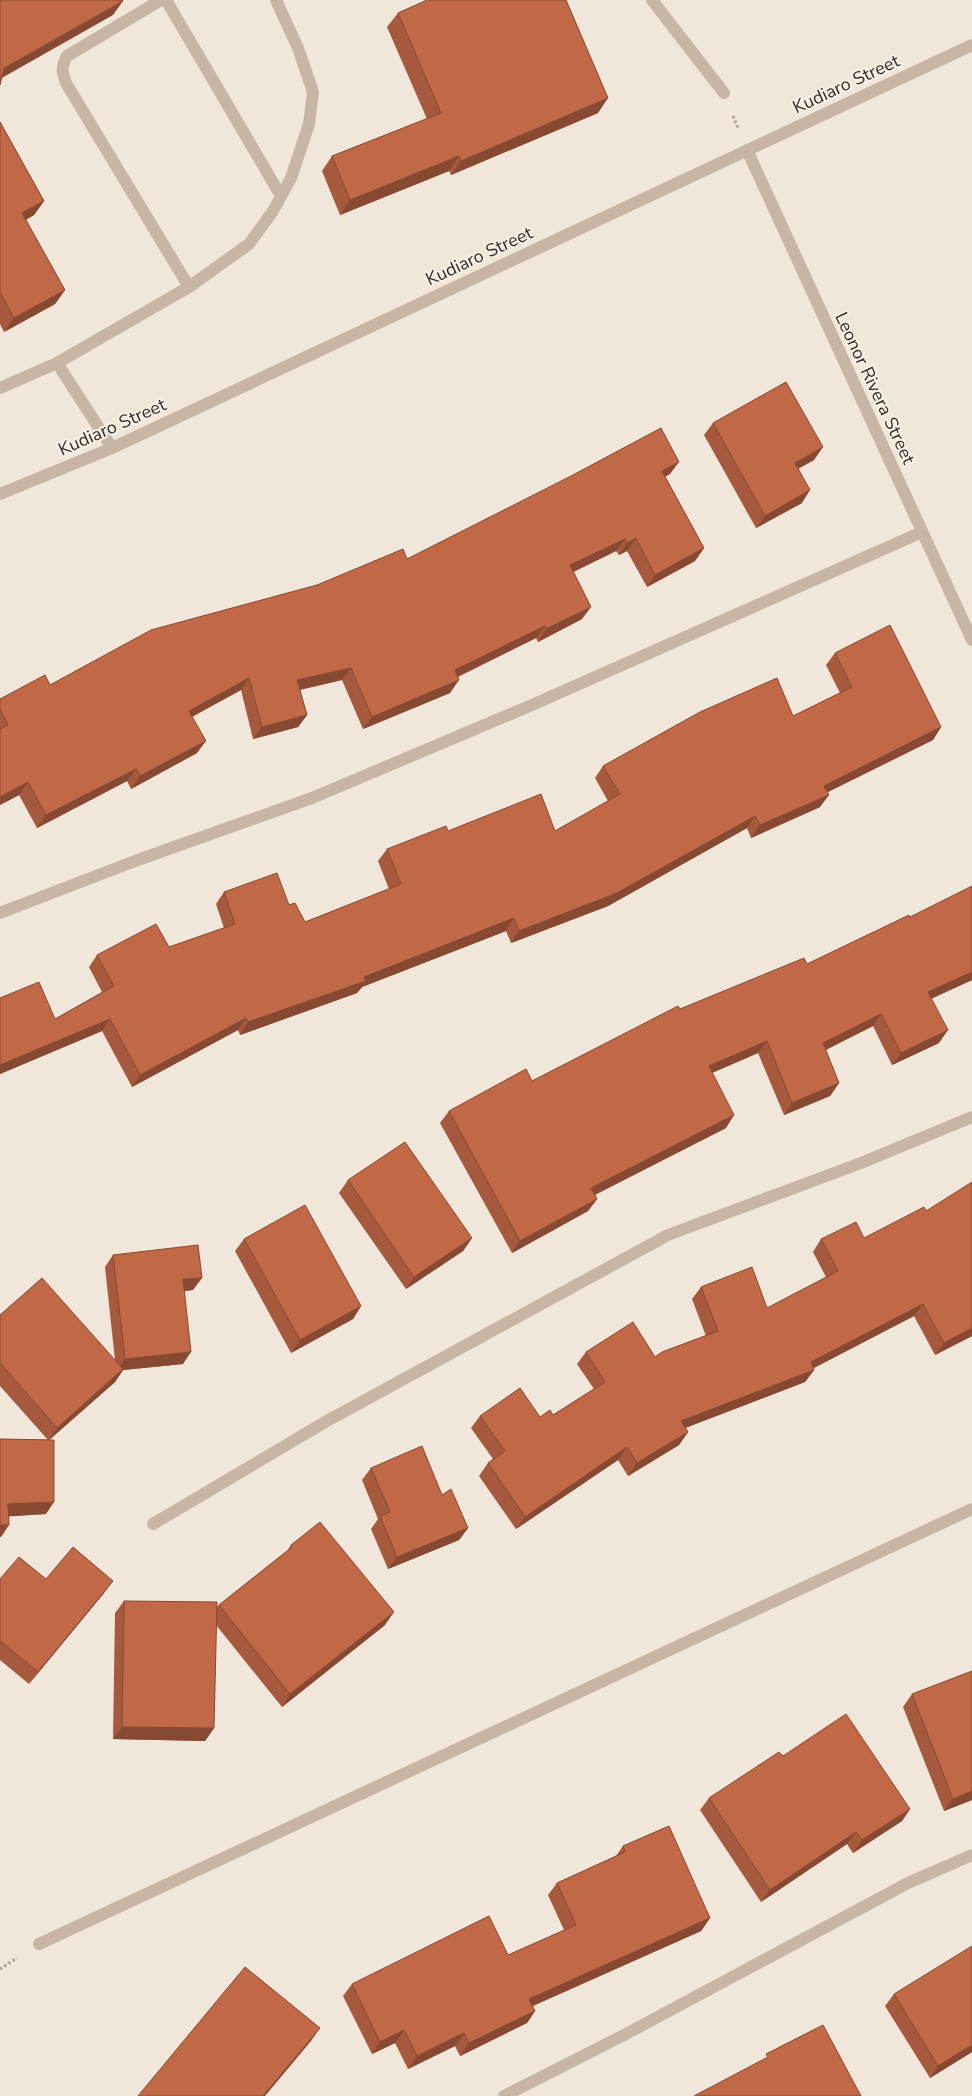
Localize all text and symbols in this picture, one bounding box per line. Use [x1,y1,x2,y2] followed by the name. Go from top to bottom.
[789,48,904,119] street label: Kudiaro Street
[422,220,537,291] street label: Kudiaro Street
[829,308,921,469] street label: Leonor Rivera Street
[54,392,170,461] street label: Kudiaro Street

